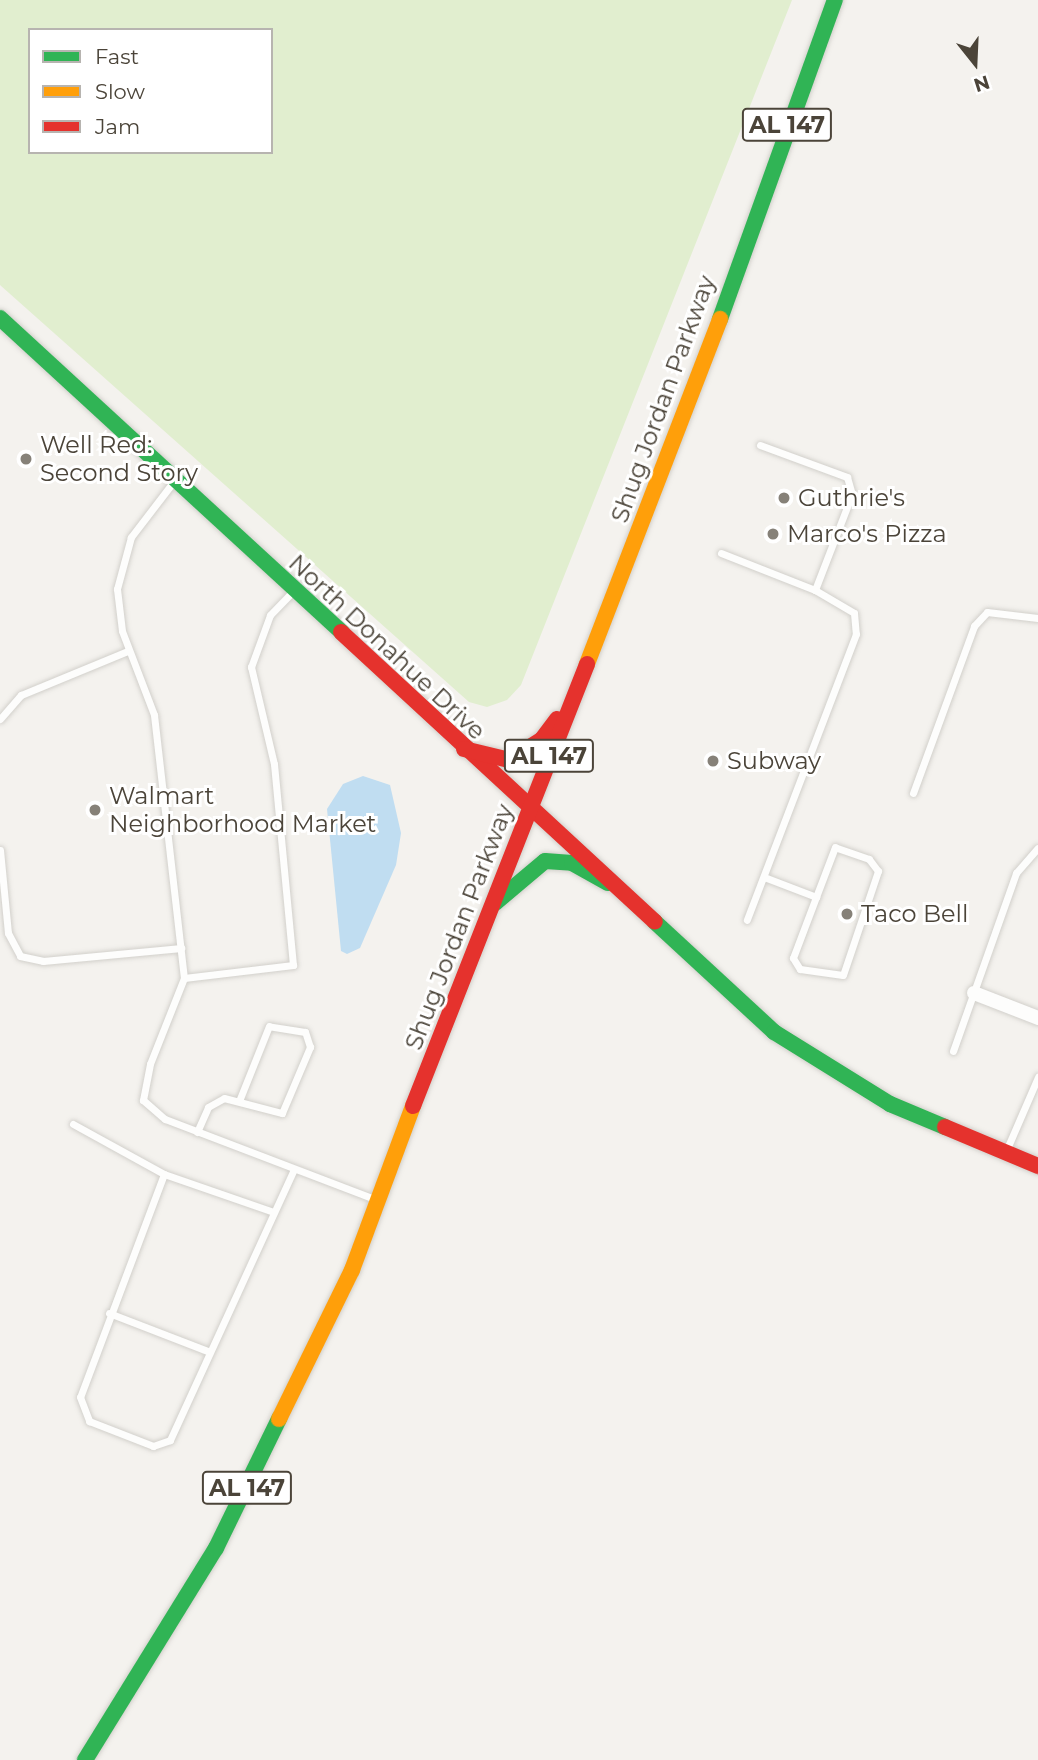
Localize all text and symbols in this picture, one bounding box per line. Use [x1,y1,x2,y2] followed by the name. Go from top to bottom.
[28,28,273,154] legend
[940,28,1010,98] north arrow
[95,44,139,69] text: Fast
[971,70,993,97] text: N
[95,79,145,104] text: Slow
[742,106,832,144] road number: AL 147
[95,114,140,139] text: Jam
[605,272,721,526] street label: Shug Jordan Parkway
[40,431,198,487] place label: Well Red: Second Story
[18,451,34,467] marker: Well Red: Second Story
[798,484,905,512] place label: Guthrie's
[776,490,792,506] marker: Guthrie's
[787,520,947,548] place label: Marco's Pizza
[765,526,781,542] marker: Marco's Pizza
[283,548,491,746] street label: North Donahue Drive
[504,736,594,776] road number: AL 147
[727,747,821,775] place label: Subway
[705,753,721,769] marker: Subway
[109,782,376,838] place label: Walmart Neighborhood Market
[399,800,519,1054] street label: Shug Jordan Parkway
[87,802,103,818] marker: Walmart Neighborhood Market
[861,900,968,928] place label: Taco Bell
[839,906,855,922] marker: Taco Bell
[202,1469,292,1508] road number: AL 147

